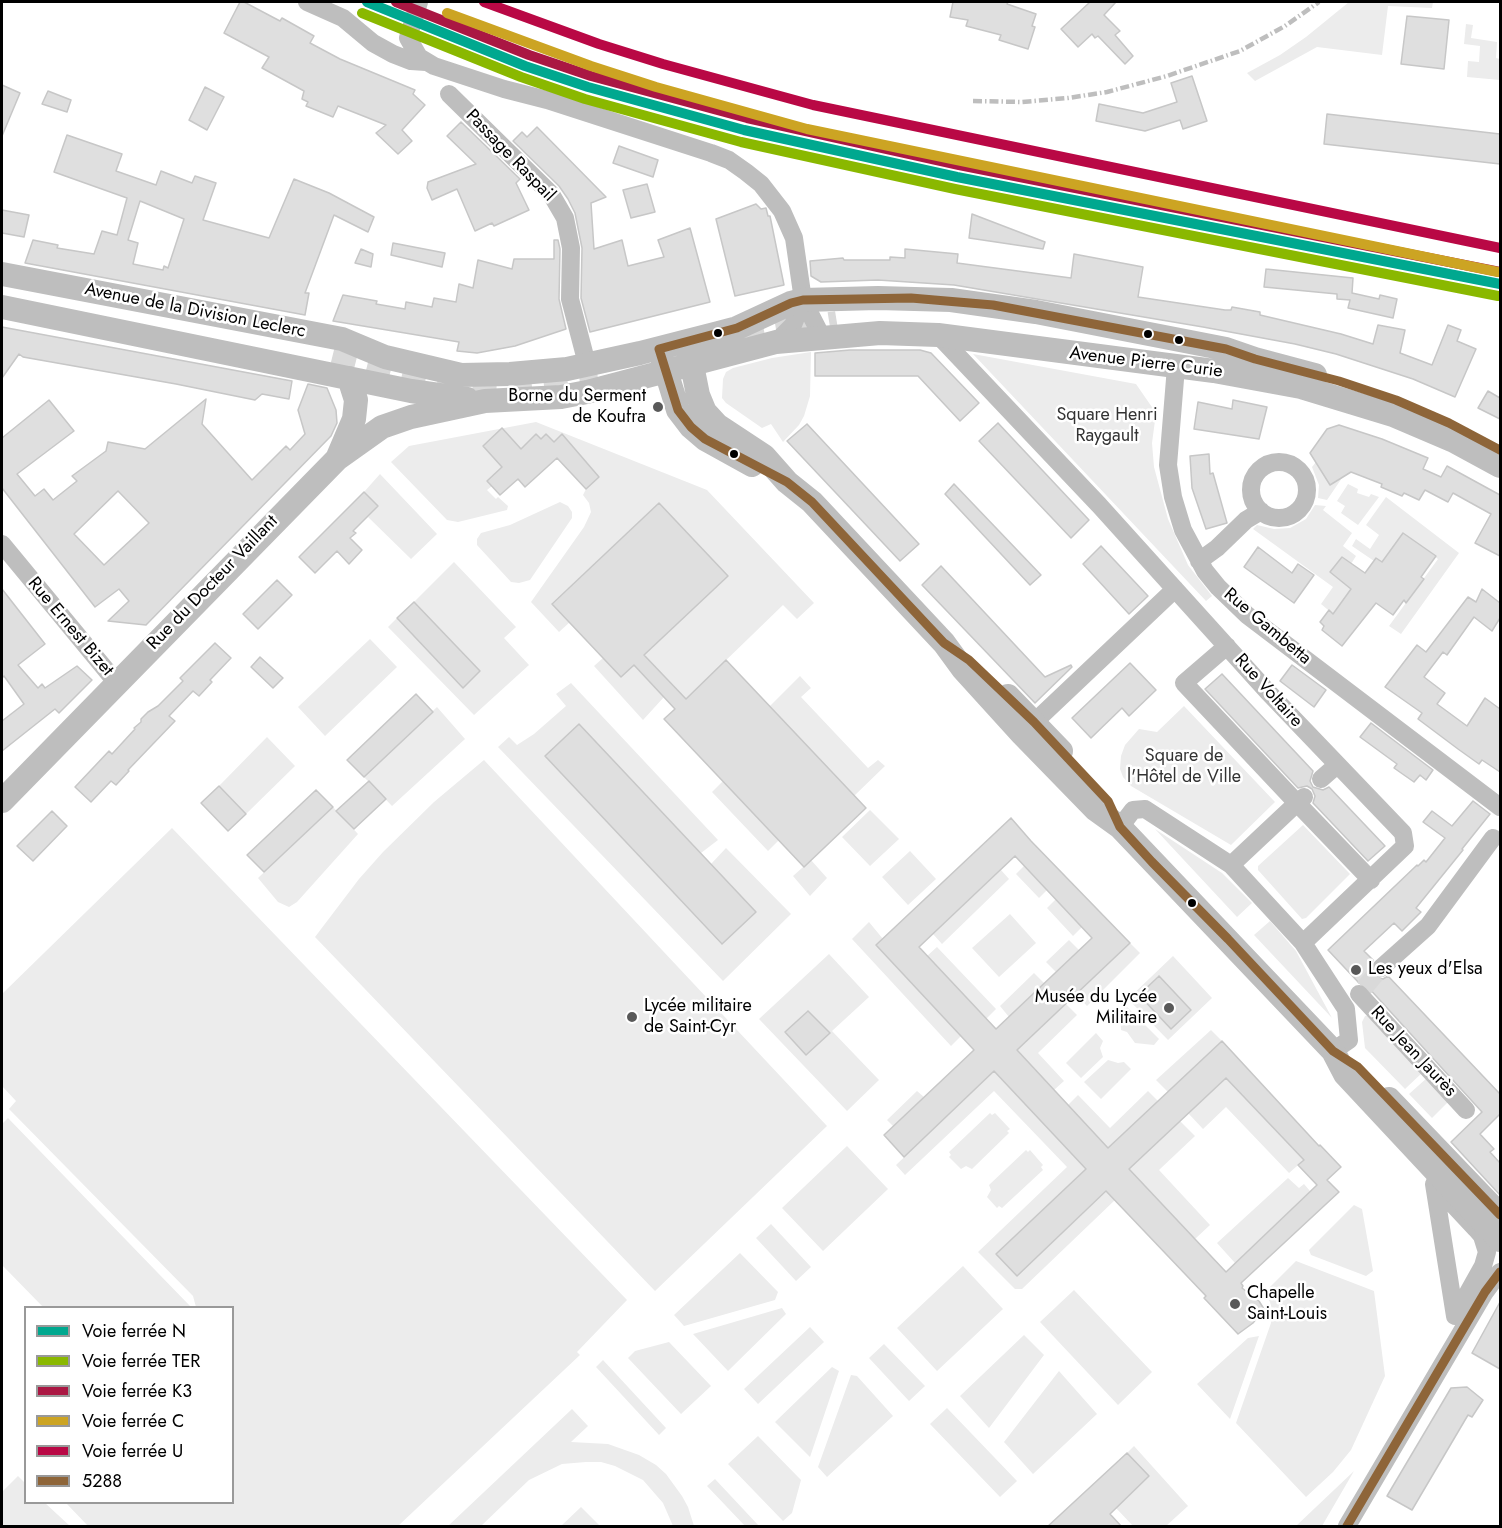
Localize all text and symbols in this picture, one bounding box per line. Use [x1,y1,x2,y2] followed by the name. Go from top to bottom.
[461,105,559,207] street label: Passage Raspail
[83,279,307,343] street label: Avenue de la Division Leclerc
[712,327,724,339] unlabelled marker
[1142,328,1154,340] unlabelled marker
[1173,334,1185,346] unlabelled marker
[1068,343,1224,383] street label: Avenue Pierre Curie
[508,386,646,428] place label: Borne du Serment de Koufra
[651,400,665,414] marker: Borne du Serment de Koufra
[1056,405,1158,448] park label: Square Henri Raygault
[728,448,740,460] unlabelled marker
[143,511,283,655] street label: Rue du Docteur Vaillant
[22,573,118,681] street label: Rue Ernest Bizet
[1219,584,1315,670] street label: Rue Gambetta
[1229,650,1307,732] street label: Rue Voltaire
[1127,746,1241,789] park label: Square de l'Hôtel de Ville
[1186,897,1198,909] unlabelled marker
[1368,959,1483,981] place label: Les yeux d'Elsa
[1349,963,1363,977] marker: Les yeux d'Elsa
[1035,987,1157,1030] place label: Musée du Lycée Militaire
[644,996,752,1038] place label: Lycée militaire de Saint-Cyr
[1162,1001,1176,1015] marker: Musée du Lycée Militaire
[1365,1002,1461,1102] street label: Rue Jean Jaurès
[625,1010,639,1024] marker: Lycée militaire de Saint-Cyr
[1247,1283,1327,1326] place label: Chapelle Saint-Louis
[1228,1297,1242,1311] marker: Chapelle Saint-Louis
[24,1306,234,1504] legend
[82,1318,186,1344] text: Voie ferrée N
[82,1348,200,1374] text: Voie ferrée TER
[82,1378,192,1404] text: Voie ferrée K3
[82,1408,184,1434] text: Voie ferrée C
[82,1438,183,1464] text: Voie ferrée U
[82,1468,122,1494] text: 5288

